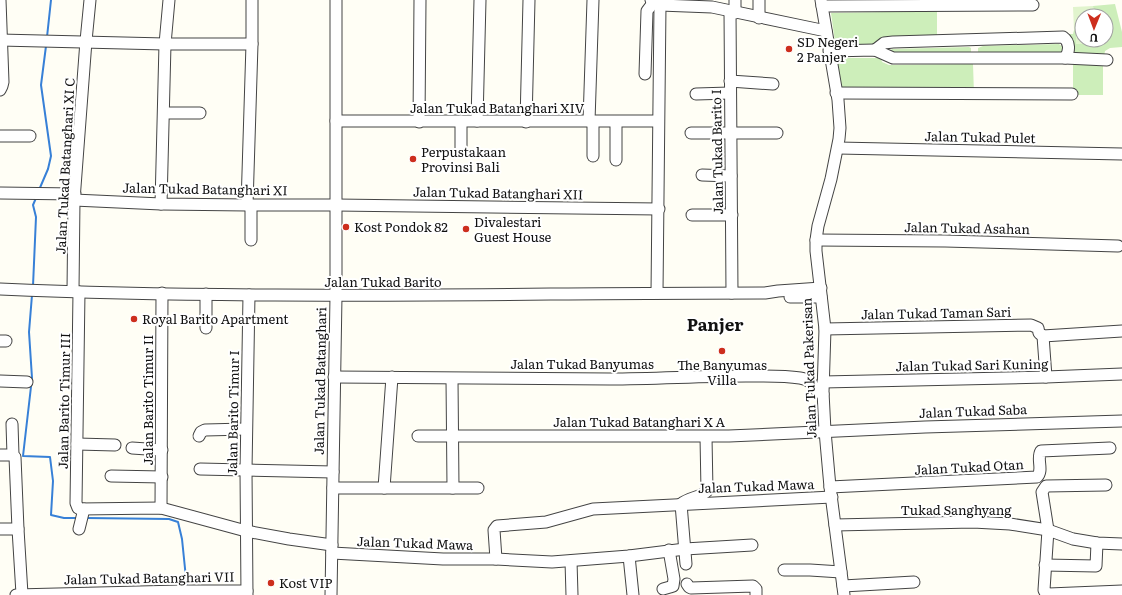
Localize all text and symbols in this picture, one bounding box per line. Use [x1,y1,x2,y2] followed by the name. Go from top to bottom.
[1074,8,1114,48] north arrow
[1089,31,1098,47] text: U
[797,32,859,66] place label: SD Negeri 2 Panjer
[784,44,794,54] marker: SD Negeri 2 Panjer
[50,77,79,255] street label: Jalan Tukad Batanghari XI C
[706,89,727,215] street label: Jalan Tukad Barito I
[410,98,585,117] street label: Jalan Tukad Batanghari XIV
[924,126,1037,147] street label: Jalan Tukad Pulet
[421,142,506,176] place label: Perpustakaan Provinsi Bali
[408,154,418,164] marker: Perpustakaan Provinsi Bali
[122,178,288,199] street label: Jalan Tukad Batanghari XI
[413,182,583,203] street label: Jalan Tukad Batanghari XII
[474,212,552,246] place label: Divalestari Guest House
[354,217,448,236] place label: Kost Pondok 82
[904,217,1030,238] street label: Jalan Tukad Asahan
[341,222,351,232] marker: Kost Pondok 82
[461,224,471,234] marker: Divalestari Guest House
[324,272,442,291] street label: Jalan Tukad Barito
[797,297,820,438] street label: Jalan Tukad Pakerisan
[861,302,1012,323] street label: Jalan Tukad Taman Sari
[309,306,330,455] street label: Jalan Tukad Batanghari
[142,309,289,328] place label: Royal Barito Apartment
[687,311,744,336] district label: Panjer
[129,314,139,324] marker: Royal Barito Apartment
[53,333,74,469] street label: Jalan Barito Timur III
[138,335,157,465] street label: Jalan Barito Timur II
[717,346,727,356] marker: The Banyumas Villa
[222,350,243,476] street label: Jalan Barito Timur I
[510,354,654,373] street label: Jalan Tukad Banyumas
[895,354,1049,375] street label: Jalan Tukad Sari Kuning
[677,355,767,389] place label: The Banyumas Villa
[919,399,1027,422] street label: Jalan Tukad Saba
[553,412,725,431] street label: Jalan Tukad Batanghari X A
[914,454,1025,479] street label: Jalan Tukad Otan
[697,474,815,497] street label: Jalan Tukad Mawa
[900,500,1012,519] street label: Tukad Sanghyang
[356,531,474,554] street label: Jalan Tukad Mawa
[63,567,235,588] street label: Jalan Tukad Batanghari VII
[279,573,332,592] place label: Kost VIP
[266,578,276,588] marker: Kost VIP

